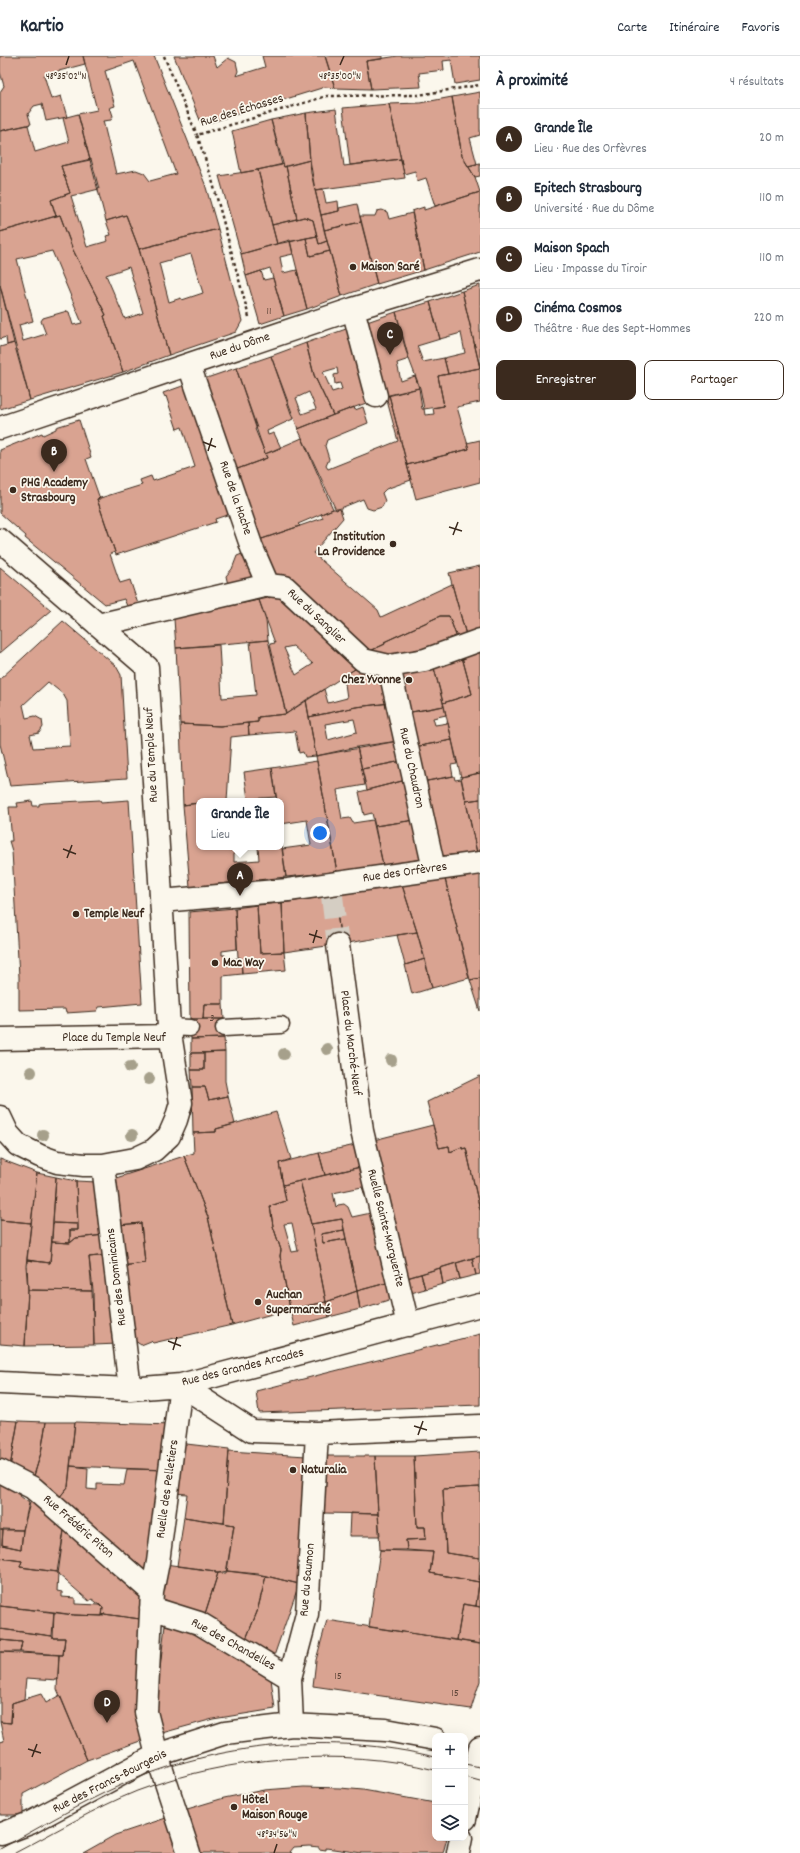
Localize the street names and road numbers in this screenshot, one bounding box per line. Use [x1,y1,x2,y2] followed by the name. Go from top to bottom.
[198,89,286,133] street label: Rue des Échasses
[207,328,273,366] street label: Rue du Dôme
[213,458,257,538] street label: Rue de la Hache
[282,585,350,650] street label: Rue du Sanglier
[140,707,164,803] street label: Rue du Temple Neuf
[393,726,429,810] street label: Rue du Chaudron
[362,858,448,888] street label: Rue des Orfèvres
[334,989,366,1097] street label: Place du Marché-Neuf
[62,1029,166,1048] street label: Place du Temple Neuf
[361,1167,409,1289] street label: Ruelle Sainte-Marguerite
[102,1227,132,1327] street label: Rue des Dominicains
[180,1344,306,1392] street label: Rue des Grandes Arcades
[152,1438,184,1540] street label: Ruelle des Pelletiers
[38,1491,118,1563] street label: Rue Frédéric Piton
[295,1543,321,1617] street label: Rue du Saumon
[187,1614,279,1676] street label: Rue des Chandelles
[49,1745,171,1819] street label: Rue des Francs-Bourgeois

